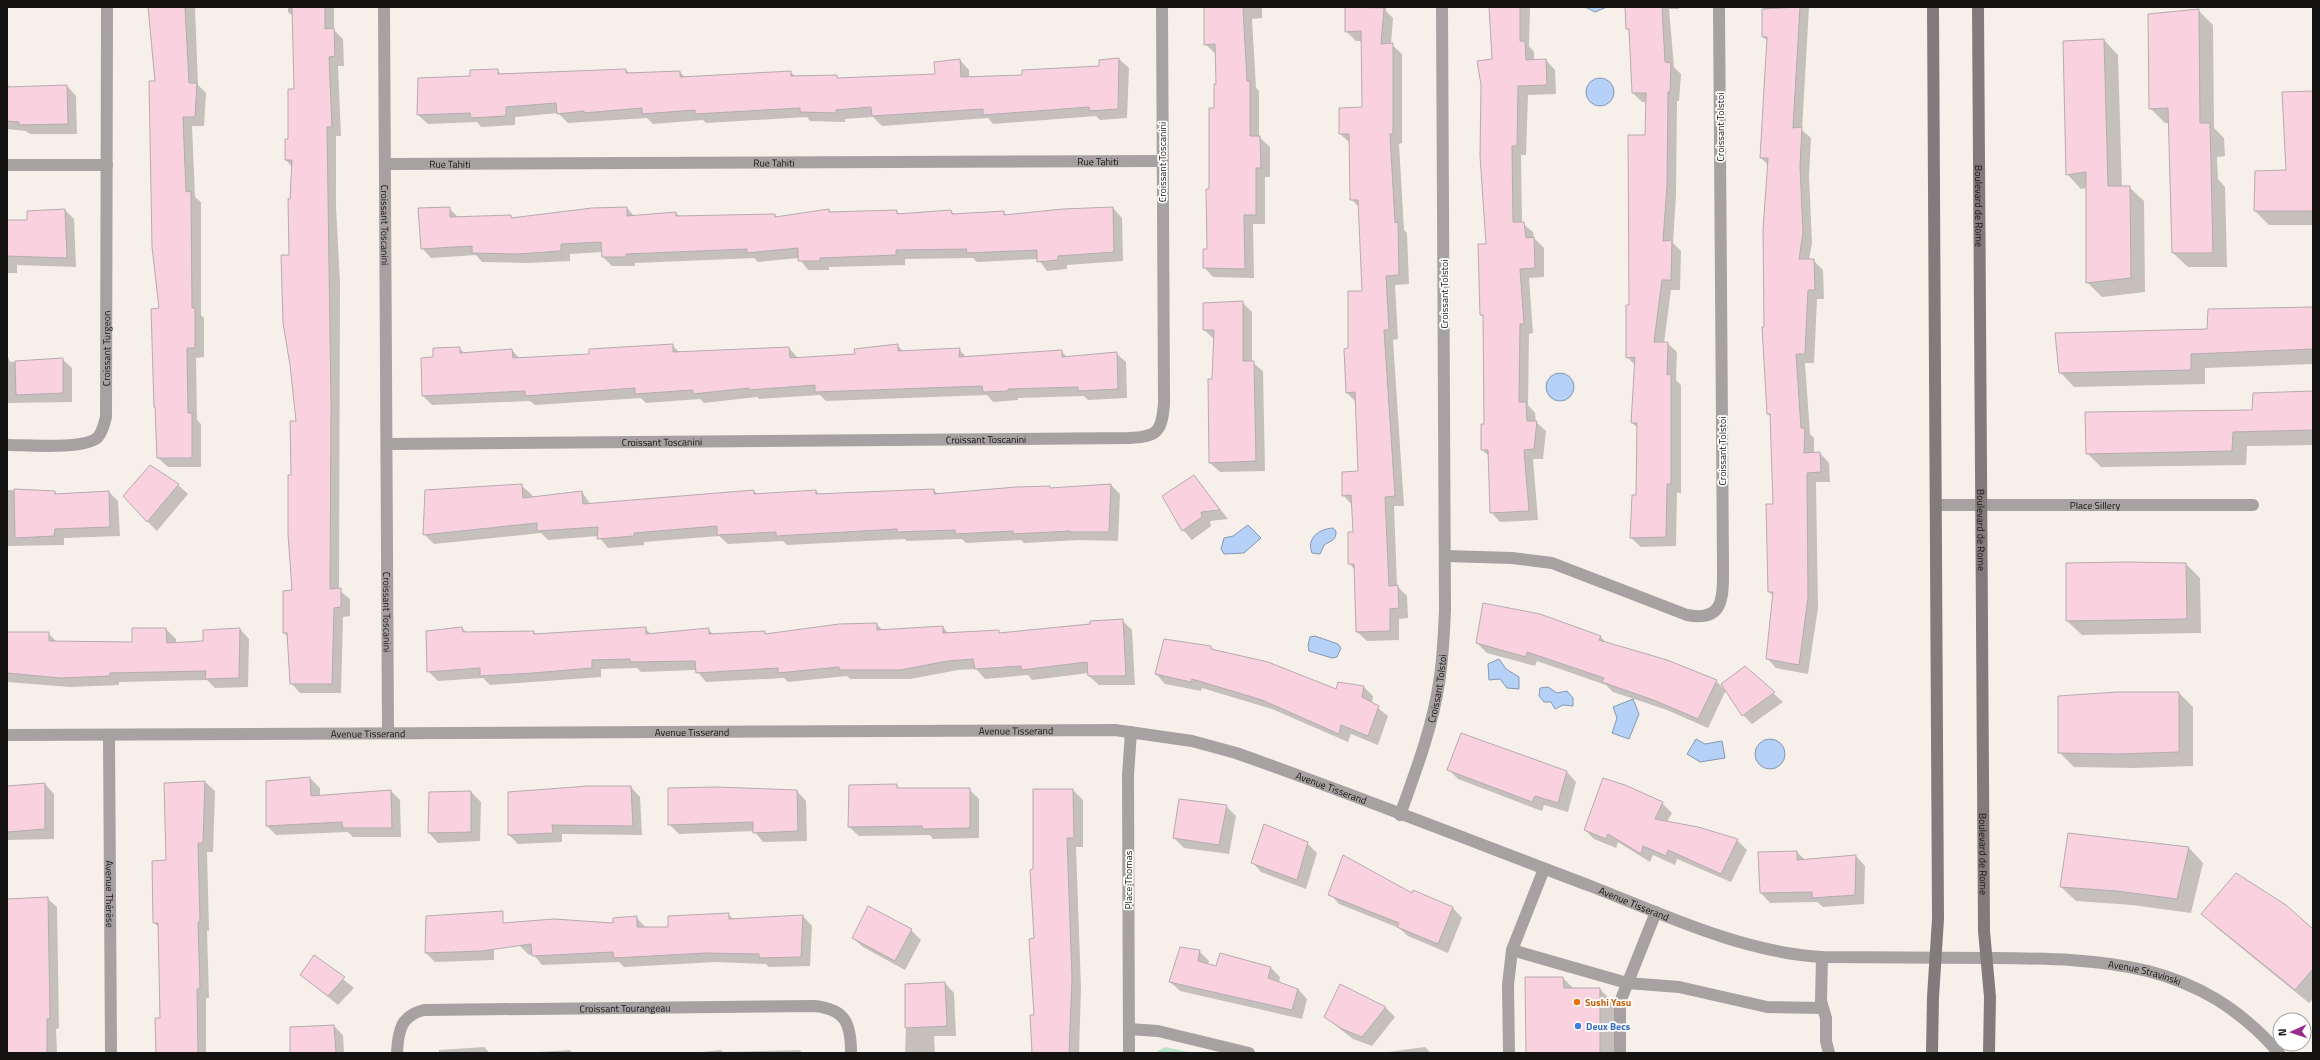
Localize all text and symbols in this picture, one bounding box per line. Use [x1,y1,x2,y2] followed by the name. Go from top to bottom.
[1713,92,1728,162] street label: Croissant Tolstoi
[1155,122,1170,202] street label: Croissant Toscanini
[1077,154,1119,169] street label: Rue Tahiti
[753,155,795,170] street label: Rue Tahiti
[429,156,471,171] street label: Rue Tahiti
[1972,165,1987,247] street label: Boulevard de Rome
[377,185,393,265] street label: Croissant Toscanini
[1437,259,1452,329] street label: Croissant Tolstoi
[99,311,114,386] street label: Croissant Turgeon
[1715,416,1730,486] street label: Croissant Tolstoi
[946,431,1026,447] street label: Croissant Toscanini
[622,434,702,450] street label: Croissant Toscanini
[1974,489,1989,571] street label: Boulevard de Rome
[2070,498,2120,513] street label: Place Sillery
[380,572,395,652] street label: Croissant Toscanini
[1423,654,1450,724] street label: Croissant Tolstoi
[979,723,1053,738] street label: Avenue Tisserand
[655,724,729,740] street label: Avenue Tisserand
[331,726,405,741] street label: Avenue Tisserand
[1294,768,1369,808] street label: Avenue Tisserand
[1976,813,1991,895] street label: Boulevard de Rome
[1121,850,1136,909] street label: Place Thomas
[102,860,118,928] street label: Avenue Thérèse
[1597,883,1671,924] street label: Avenue Tisserand
[2107,956,2184,989] street label: Avenue Stravinski
[1585,995,1631,1010] place label: Sushi Yasu
[1572,997,1582,1007] marker: Sushi Yasu
[579,1000,671,1016] street label: Croissant Tourangeau
[2272,1012,2312,1052] north arrow
[1586,1019,1631,1034] place label: Deux Becs
[1573,1021,1583,1031] marker: Deux Becs
[2274,1028,2290,1037] text: N

